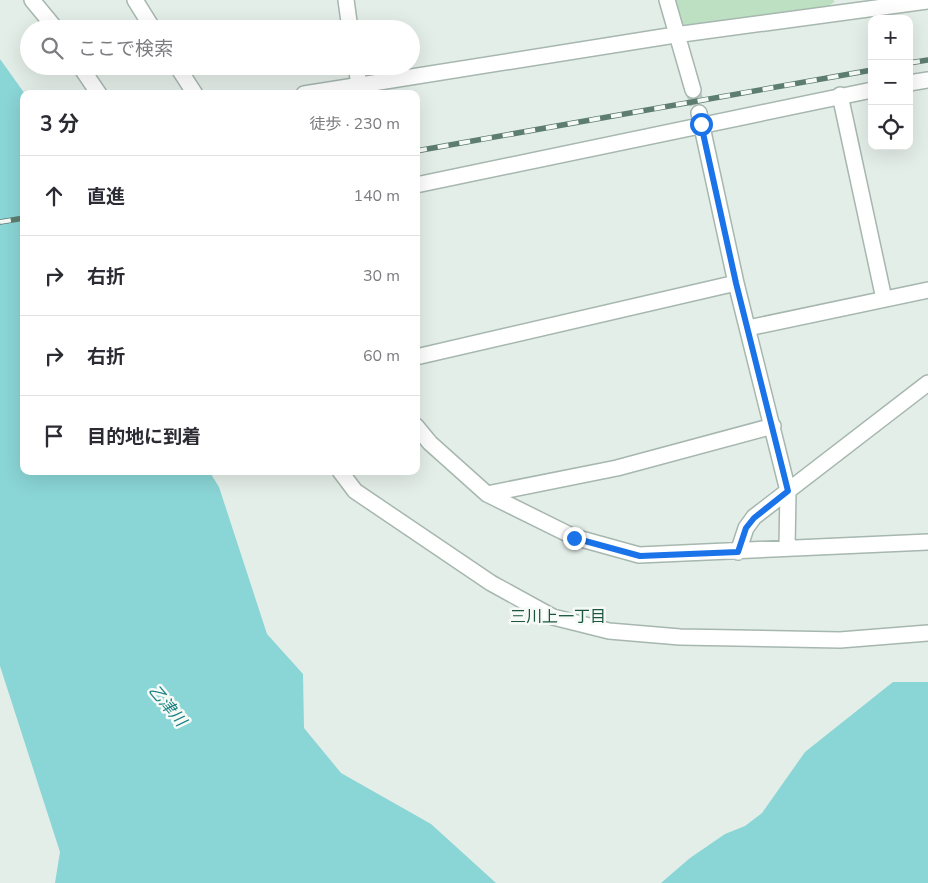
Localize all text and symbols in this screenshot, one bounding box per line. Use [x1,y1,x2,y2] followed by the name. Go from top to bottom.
[868,15,913,150] map controls
[868,15,913,60] button: +
[20,20,420,75] search box
[38,34,66,62] icon: search
[78,36,173,62] text: ここで検索
[868,60,913,105] button: −
[868,105,913,150] button: locate
[40,110,79,138] text: 3 分
[310,113,400,135] text: 徒歩 · 230 m
[690,113,713,136] route start
[40,182,68,210] icon: ahead
[87,184,125,210] text: 直進
[353,185,400,207] text: 140 m
[40,262,68,290] icon: right
[87,264,125,290] text: 右折
[363,265,400,287] text: 30 m
[40,342,68,370] icon: right
[87,344,125,370] text: 右折
[363,345,400,367] text: 60 m
[40,422,68,450] icon: arrive
[87,424,201,450] text: 目的地に到着
[563,527,586,550] route end
[510,606,606,628] district label: 三川上一丁目
[143,680,192,733] water label: 乙津川

